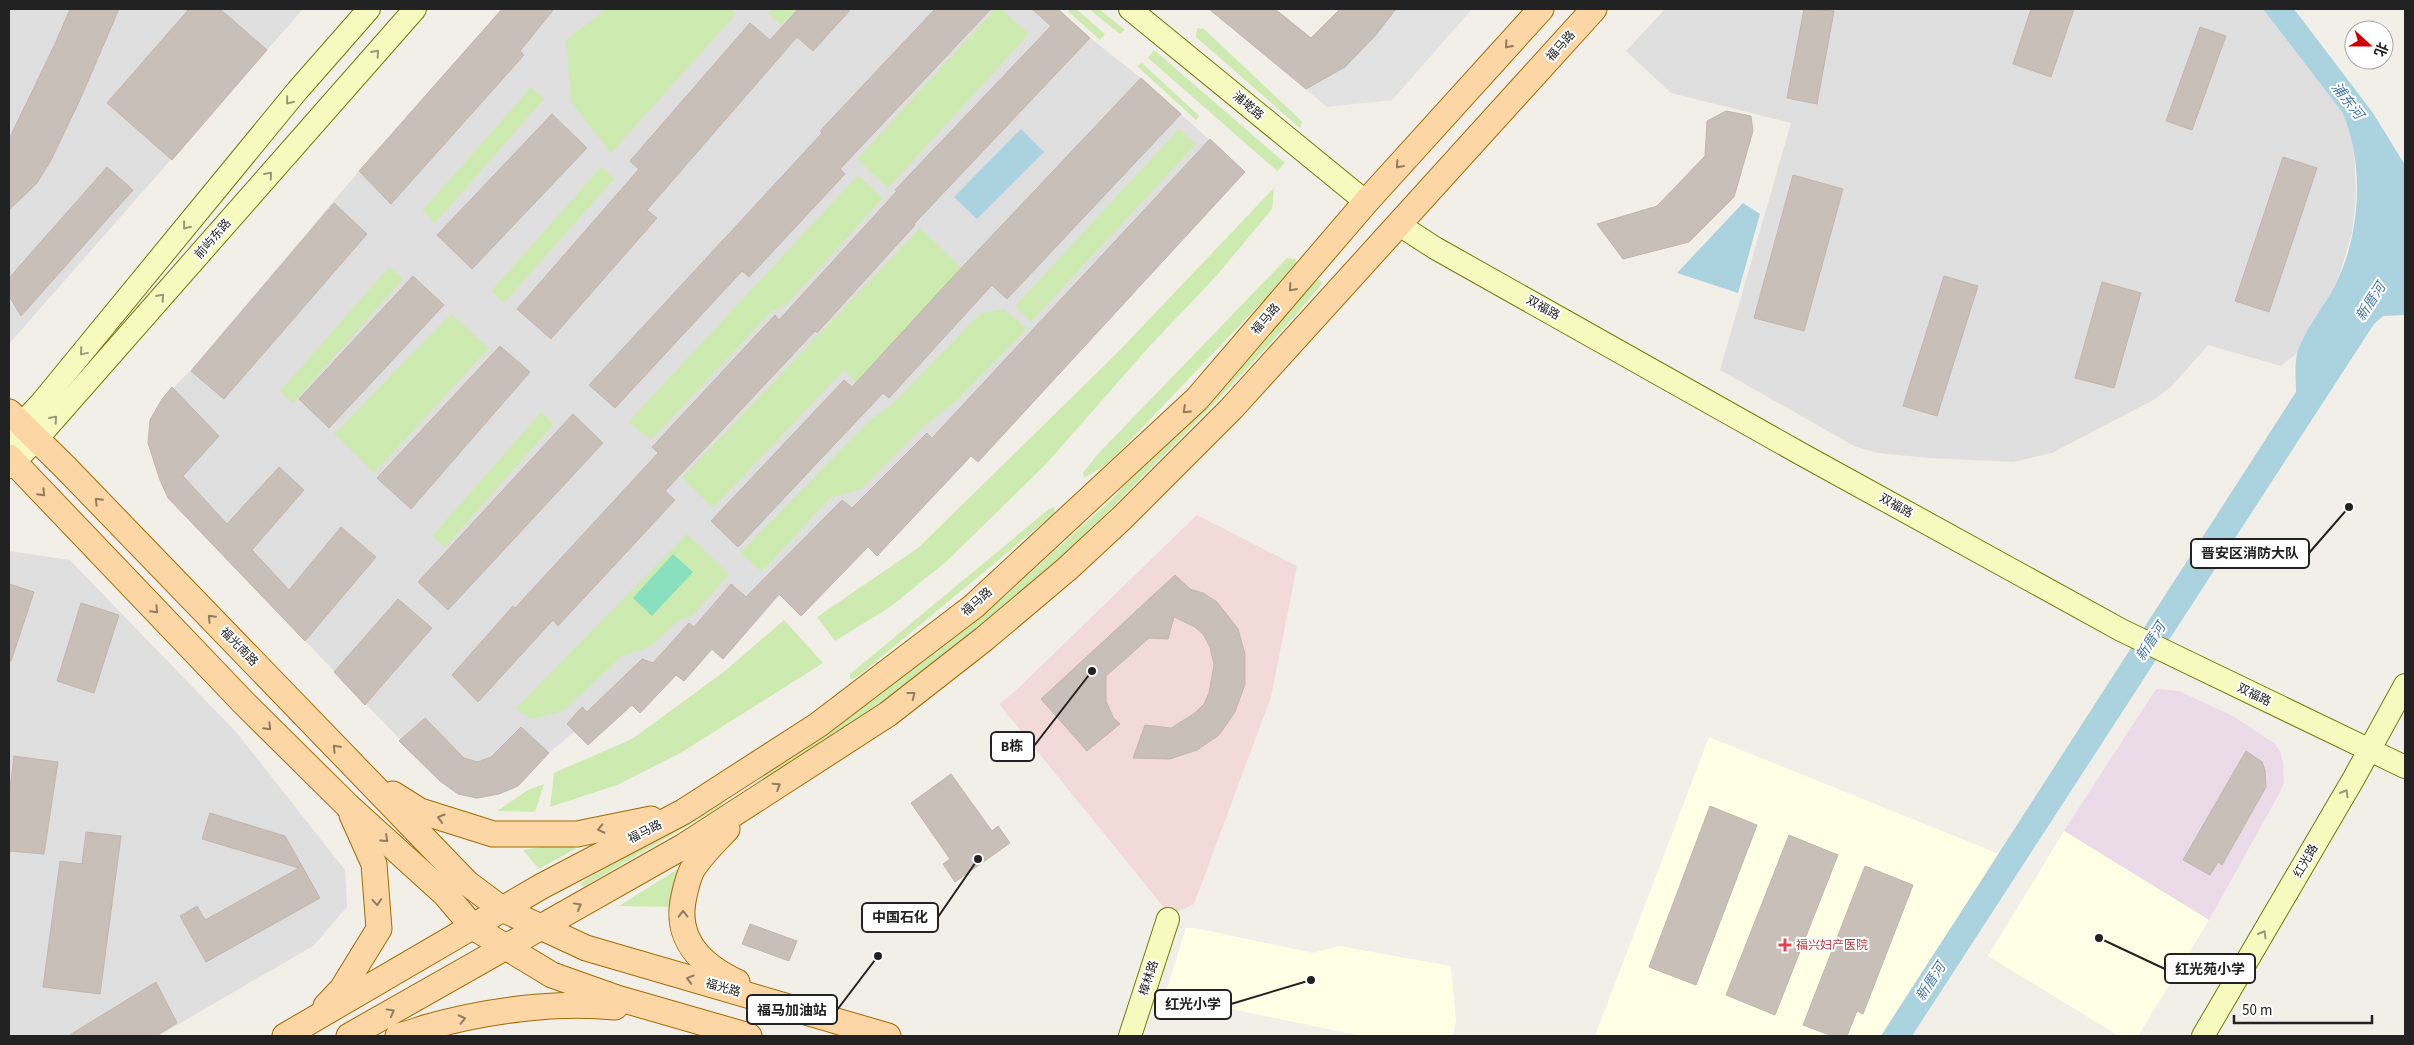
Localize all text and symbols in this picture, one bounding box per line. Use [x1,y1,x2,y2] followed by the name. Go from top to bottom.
[2344,20,2394,70] north arrow
[1543,27,1579,65] street label: 福马路
[1505,39,1514,48] one-way arrow
[2368,39,2392,59] text: 北
[370,50,379,59] one-way arrow
[2326,78,2370,126] water label: 浦东河
[1229,88,1267,124] street label: 浦墘路
[287,95,295,104] one-way arrow
[1396,160,1405,169] one-way arrow
[263,171,272,180] one-way arrow
[191,215,235,263] street label: 前屿东路
[182,221,191,230] one-way arrow
[2351,276,2392,325] water label: 新厝河
[1290,282,1298,291] one-way arrow
[1523,292,1563,324] street label: 双福路
[156,293,165,302] one-way arrow
[1248,300,1284,338] street label: 福马路
[80,346,88,355] one-way arrow
[1182,404,1191,413] one-way arrow
[48,416,57,425] one-way arrow
[36,487,45,496] one-way arrow
[1876,490,1916,522] street label: 双福路
[95,498,104,507] one-way arrow
[2191,539,2309,568] callout: 晋安区消防大队
[2201,544,2299,564] text: 晋安区消防大队
[958,584,996,620] street label: 福马路
[149,604,158,613] one-way arrow
[208,615,217,624] one-way arrow
[2131,616,2172,665] water label: 新厝河
[216,624,262,670] street label: 福光南路
[2234,679,2274,711] street label: 双福路
[906,693,915,701] one-way arrow
[262,721,271,730] one-way arrow
[991,732,1034,761] callout: B栋
[1001,737,1023,757] text: B栋
[333,744,342,753] one-way arrow
[771,783,781,792] one-way arrow
[2339,790,2349,799] one-way arrow
[437,813,446,823] one-way arrow
[625,816,665,848] street label: 福马路
[596,823,605,834] one-way arrow
[379,834,388,843] one-way arrow
[2290,841,2322,881] street label: 红光路
[371,898,382,906] one-way arrow
[573,902,582,912] one-way arrow
[862,903,938,932] callout: 中国石化
[872,908,928,928] text: 中国石化
[678,909,688,917] one-way arrow
[2257,930,2267,939] one-way arrow
[1796,937,1868,954] place label: 福兴妇产医院
[1778,938,1792,952] marker: 福兴妇产医院
[2165,954,2255,983] callout: 红光苑小学
[1911,956,1952,1005] water label: 新厝河
[1135,958,1163,998] street label: 樟林路
[2175,960,2245,980] text: 红光苑小学
[687,974,695,984] one-way arrow
[703,975,743,1001] street label: 福光路
[1155,990,1231,1019] callout: 红光小学
[2234,992,2372,1024] scale bar
[747,995,837,1024] callout: 福马加油站
[1165,995,1221,1015] text: 红光小学
[2242,1000,2272,1021] text: 50 m
[757,1001,827,1021] text: 福马加油站
[386,1009,395,1019] one-way arrow
[458,1015,467,1025] one-way arrow

